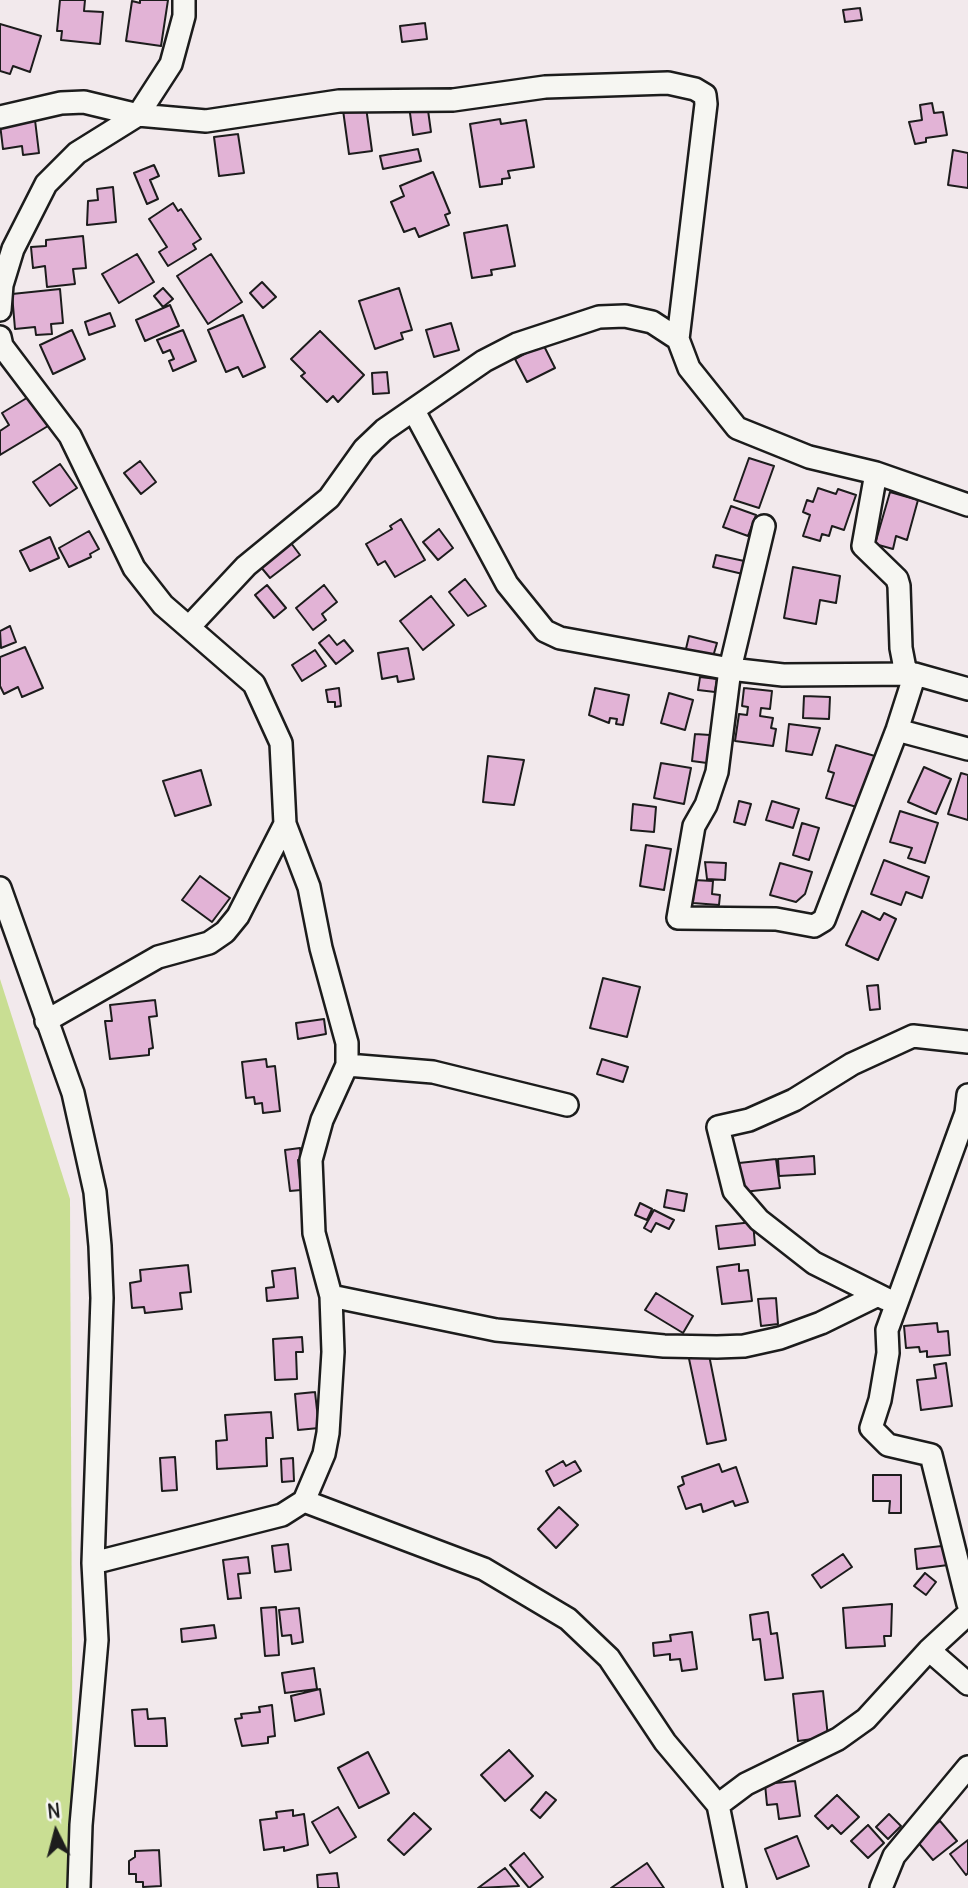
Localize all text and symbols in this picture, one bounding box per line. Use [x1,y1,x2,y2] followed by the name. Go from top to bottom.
[21,1797,91,1867] north arrow
[46,1798,62,1824] text: N

